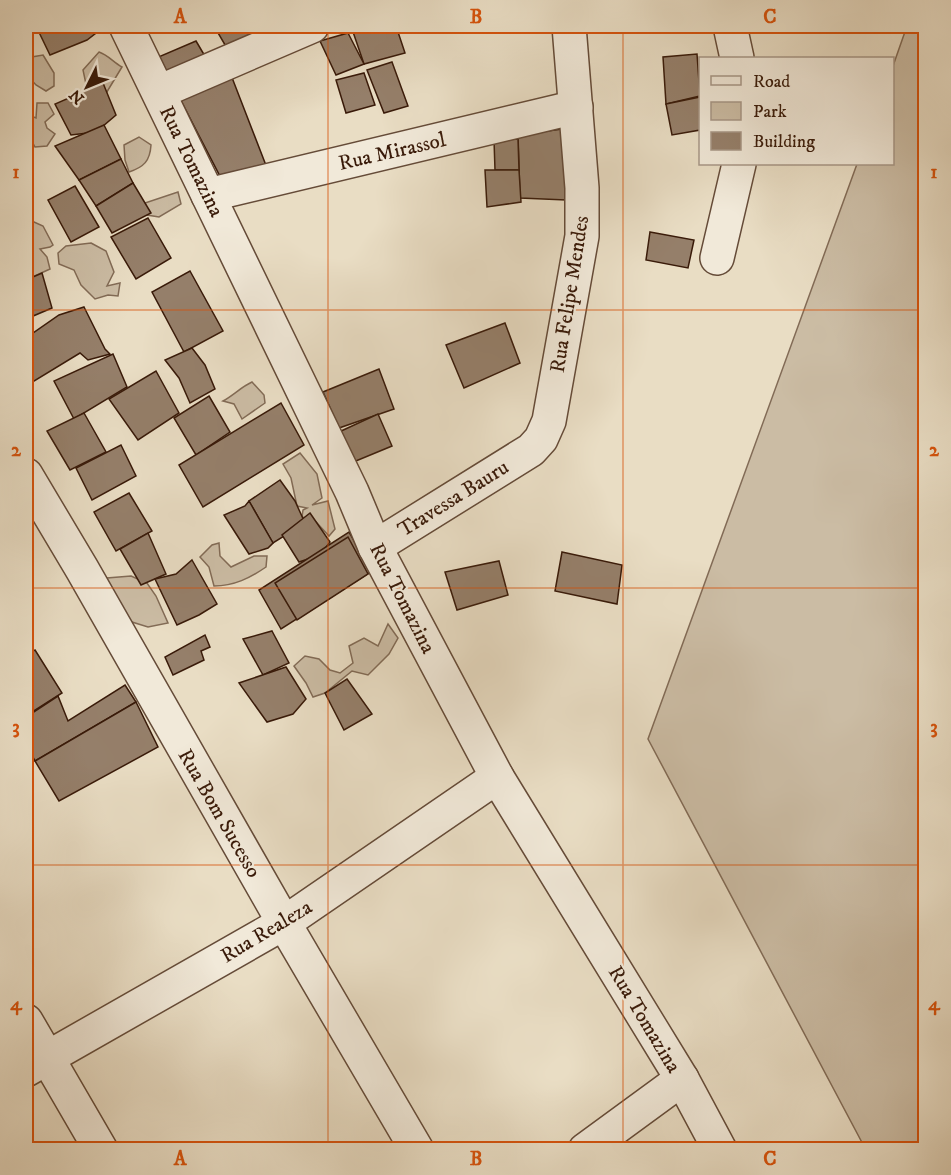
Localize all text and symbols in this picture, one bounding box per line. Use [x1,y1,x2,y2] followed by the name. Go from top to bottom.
[173,5,188,30] text: A
[470,5,482,30] text: B
[763,5,777,30] text: C
[57,57,117,117] north arrow
[699,57,894,165] legend
[753,71,790,93] text: Road
[65,85,89,108] text: N
[753,101,787,123] text: Park
[153,102,229,221] street label: Rua Tomazina
[336,127,449,177] street label: Rua Mirassol
[753,131,815,153] text: Building
[12,160,20,185] text: 1
[930,160,938,185] text: 1
[545,214,595,375] street label: Rua Felipe Mendes
[11,438,22,463] text: 2
[929,438,940,463] text: 2
[393,454,514,543] street label: Travessa Bauru
[363,539,441,658] street label: Rua Tomazina
[12,715,20,740] text: 3
[930,715,938,740] text: 3
[172,744,267,883] street label: Rua Bom Sucesso
[216,894,317,969] street label: Rua Realeza
[602,961,686,1078] street label: Rua Tomazina
[10,992,23,1017] text: 4
[928,992,941,1017] text: 4
[173,1147,188,1172] text: A
[470,1147,482,1172] text: B
[763,1147,777,1172] text: C

